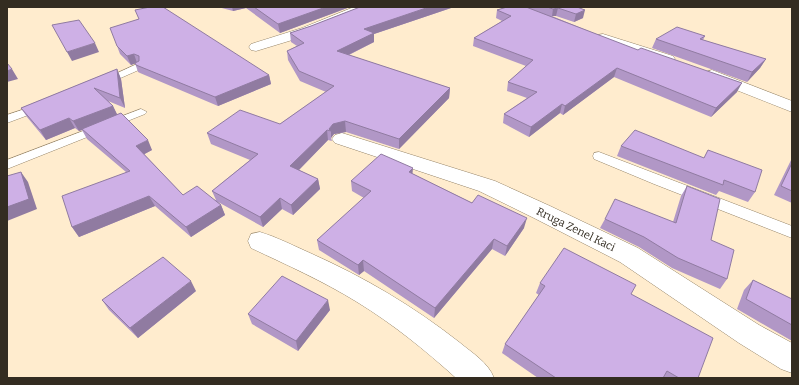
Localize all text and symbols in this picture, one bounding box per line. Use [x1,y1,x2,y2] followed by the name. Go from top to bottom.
[534,205,618,254] street label: Rruga Zenel Kaci

